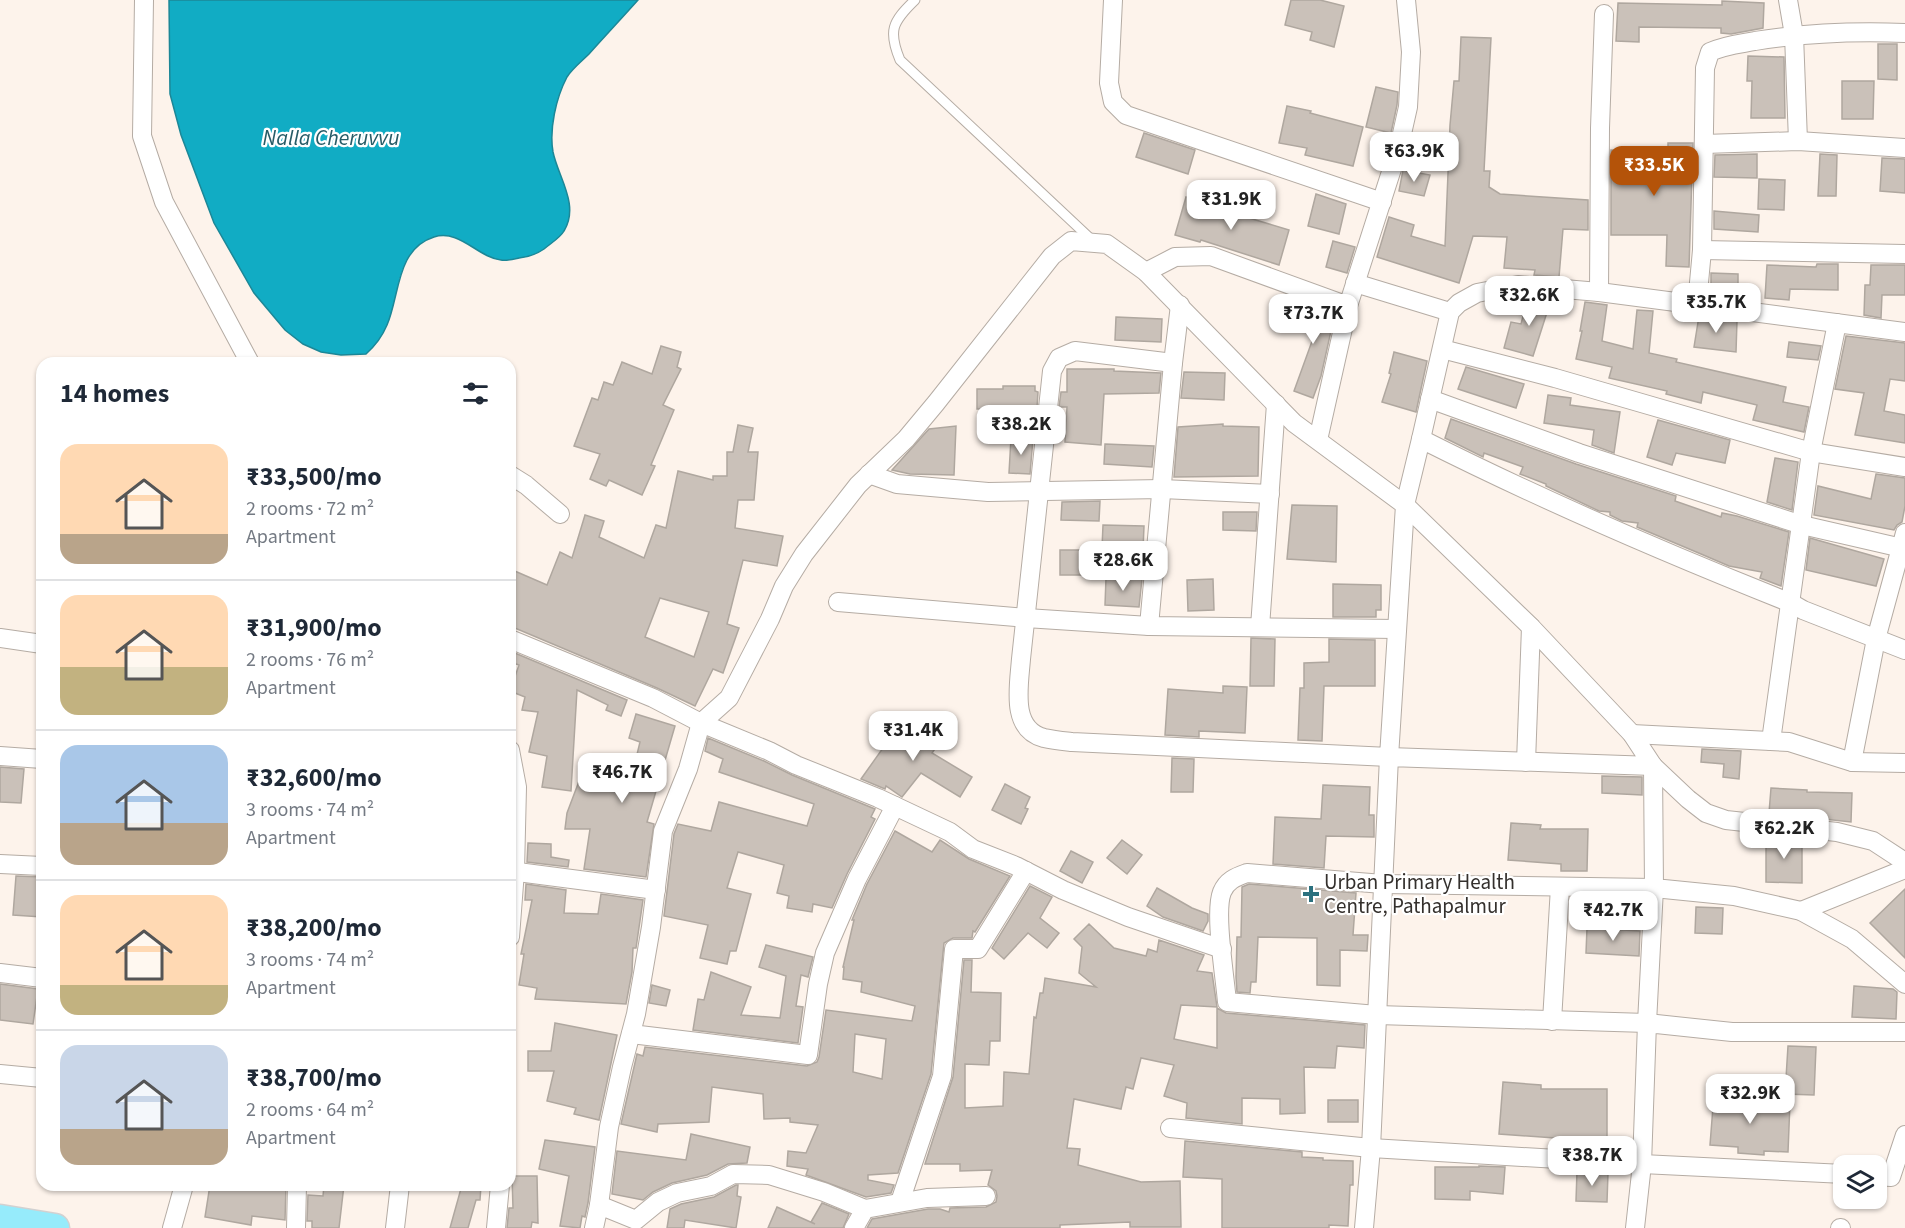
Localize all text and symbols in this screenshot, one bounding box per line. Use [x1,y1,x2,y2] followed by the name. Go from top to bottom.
[263,122,399,154] water label: Nalla Cheruvvu
[1365,132,1463,183] pin: ₹63.9K
[1384,137,1444,165] text: ₹63.9K
[1605,146,1703,197] pin: ₹33.5K
[1624,151,1684,179] text: ₹33.5K
[1182,180,1280,231] pin: ₹31.9K
[1201,185,1261,213] text: ₹31.9K
[1480,276,1578,327] pin: ₹32.6K
[1499,281,1559,309] text: ₹32.6K
[1667,283,1765,334] pin: ₹35.7K
[1686,288,1746,316] text: ₹35.7K
[1264,294,1362,345] pin: ₹73.7K
[1283,299,1343,327] text: ₹73.7K
[60,375,169,412] text: 14 homes
[459,377,492,410] icon: filters
[972,405,1070,456] pin: ₹38.2K
[991,410,1051,438] text: ₹38.2K
[246,458,382,495] text: ₹33,500/mo
[108,468,180,540] icon: home
[246,495,374,523] text: 2 rooms · 72 m²
[246,523,336,551] text: Apartment
[1074,541,1172,592] pin: ₹28.6K
[1093,546,1153,574] text: ₹28.6K
[246,609,382,646] text: ₹31,900/mo
[108,619,180,691] icon: home
[246,646,374,674] text: 2 rooms · 76 m²
[246,674,336,702] text: Apartment
[864,711,962,762] pin: ₹31.4K
[883,716,943,744] text: ₹31.4K
[573,753,671,804] pin: ₹46.7K
[592,758,652,786] text: ₹46.7K
[246,759,382,796] text: ₹32,600/mo
[108,769,180,841] icon: home
[246,796,374,824] text: 3 rooms · 74 m²
[1735,809,1833,860] pin: ₹62.2K
[1754,814,1814,842] text: ₹62.2K
[246,824,336,852] text: Apartment
[1324,867,1515,921] place label: Urban Primary Health Centre, Pathapalmur
[1302,885,1320,903] marker: Urban Primary Health Centre, Pathapalmur
[1564,891,1662,942] pin: ₹42.7K
[1583,896,1643,924] text: ₹42.7K
[246,909,382,946] text: ₹38,200/mo
[108,919,180,991] icon: home
[246,946,374,974] text: 3 rooms · 74 m²
[246,974,336,1002] text: Apartment
[246,1059,382,1096] text: ₹38,700/mo
[108,1069,180,1141] icon: home
[1701,1074,1799,1125] pin: ₹32.9K
[1720,1079,1780,1107] text: ₹32.9K
[246,1096,374,1124] text: 2 rooms · 64 m²
[246,1124,336,1152] text: Apartment
[1543,1136,1641,1187] pin: ₹38.7K
[1562,1141,1622,1169] text: ₹38.7K
[1833,1155,1887,1209] map controls
[1833,1155,1887,1209] button: layers

